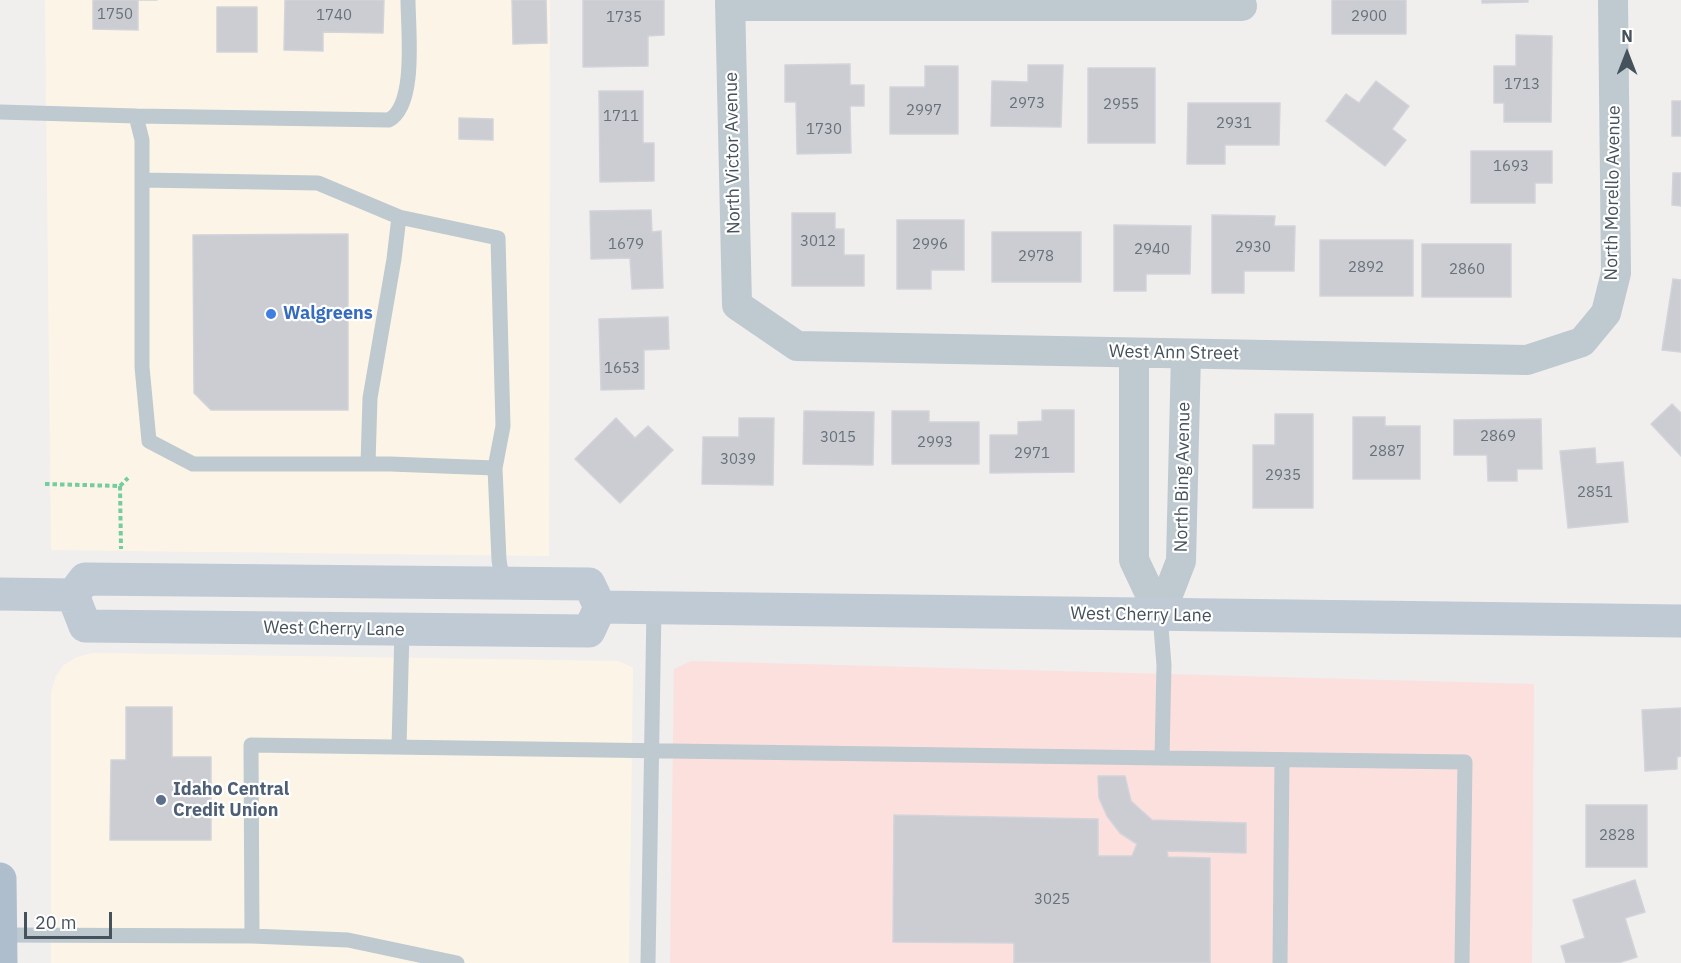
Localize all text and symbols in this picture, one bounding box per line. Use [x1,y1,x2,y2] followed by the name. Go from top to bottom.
[97,6,133,24] house number: 1750
[316,7,352,25] house number: 1740
[1351,8,1387,26] house number: 2900
[606,9,642,27] house number: 1735
[1597,24,1657,84] north arrow
[1621,26,1633,46] text: N
[721,72,745,234] street label: North Victor Avenue
[1504,76,1540,94] house number: 1713
[1009,95,1045,113] house number: 2973
[1103,96,1139,114] house number: 2955
[906,102,942,120] house number: 2997
[1601,105,1625,281] street label: North Morello Avenue
[603,108,639,126] house number: 1711
[1216,115,1252,133] house number: 2931
[806,121,842,139] house number: 1730
[1493,158,1529,176] house number: 1693
[800,233,836,251] house number: 3012
[608,236,644,254] house number: 1679
[912,236,948,254] house number: 2996
[1235,239,1271,257] house number: 2930
[1134,241,1170,259] house number: 2940
[1018,248,1054,266] house number: 2978
[1348,259,1384,277] house number: 2892
[1449,261,1485,279] house number: 2860
[283,303,373,325] place label: Walgreens
[264,307,278,321] marker: Walgreens
[1109,341,1239,365] street label: West Ann Street
[604,360,640,378] house number: 1653
[1171,402,1195,552] street label: North Bing Avenue
[1480,428,1516,446] house number: 2869
[820,429,856,447] house number: 3015
[917,434,953,452] house number: 2993
[1369,443,1405,461] house number: 2887
[1014,445,1050,463] house number: 2971
[720,451,756,469] house number: 3039
[1265,467,1301,485] house number: 2935
[1577,484,1613,502] house number: 2851
[1070,603,1212,627] street label: West Cherry Lane
[263,617,405,641] street label: West Cherry Lane
[173,779,289,822] place label: Idaho Central Credit Union
[154,793,168,807] marker: Idaho Central Credit Union
[1599,827,1635,845] house number: 2828
[1034,891,1070,909] house number: 3025
[27,900,116,938] scale bar
[35,911,77,934] text: 20 m

